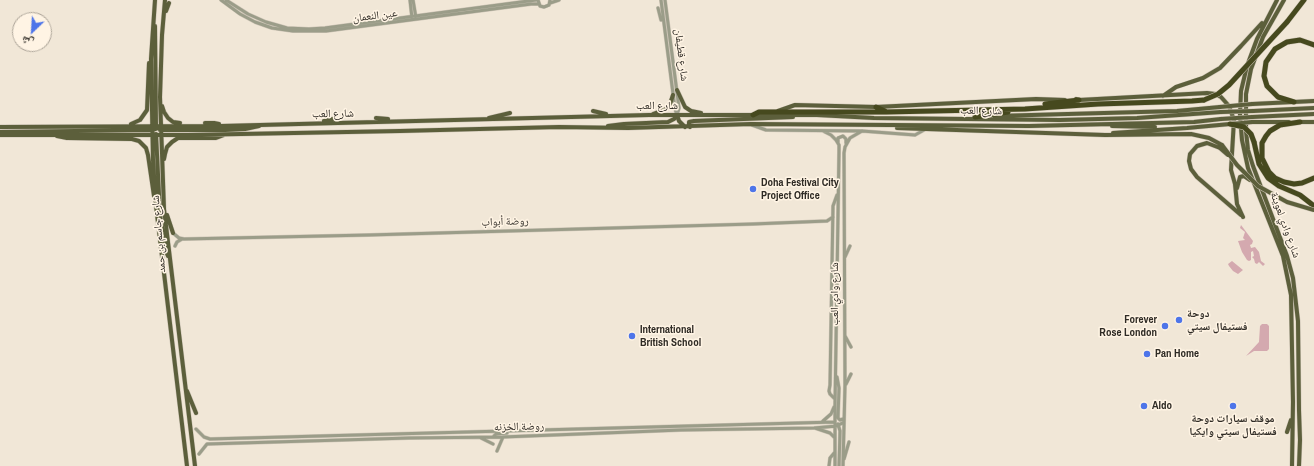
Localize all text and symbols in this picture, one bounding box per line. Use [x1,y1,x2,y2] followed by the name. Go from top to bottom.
[352,7,398,25] street label: عين النعمان
[12,12,52,52] north arrow
[671,28,691,82] street label: شارع قطيفان
[19,33,36,51] text: ش
[636,99,678,113] street label: شارع العب
[960,104,1002,118] street label: شارع العب
[312,107,354,121] street label: شارع العب
[761,176,839,202] place label: Doha Festival City Project Office
[748,184,758,194] marker: Doha Festival City Project Office
[1267,190,1303,260] street label: شارع وادي لعوينة
[149,195,169,273] street label: شارع جاسم بن حمد
[481,215,529,229] street label: روضة أبواب
[828,262,842,326] street label: شارع وادي العب
[1187,307,1247,333] place label: دوحة فستيفال سيتي
[1099,313,1157,339] place label: Forever Rose London
[1174,315,1184,325] marker: دوحة فستيفال سيتي
[1160,321,1170,331] marker: Forever Rose London
[640,323,701,349] place label: International British School
[627,331,637,341] marker: International British School
[1155,347,1199,361] place label: Pan Home
[1142,349,1152,359] marker: Pan Home
[1152,399,1172,413] place label: Aldo
[1139,401,1149,411] marker: Aldo
[1228,401,1238,411] marker: موقف سيارات دوحة فستيفال سيتي وايكيا
[1189,412,1277,438] place label: موقف سيارات دوحة فستيفال سيتي وايكيا
[494,420,544,434] street label: روضة الخزنه

